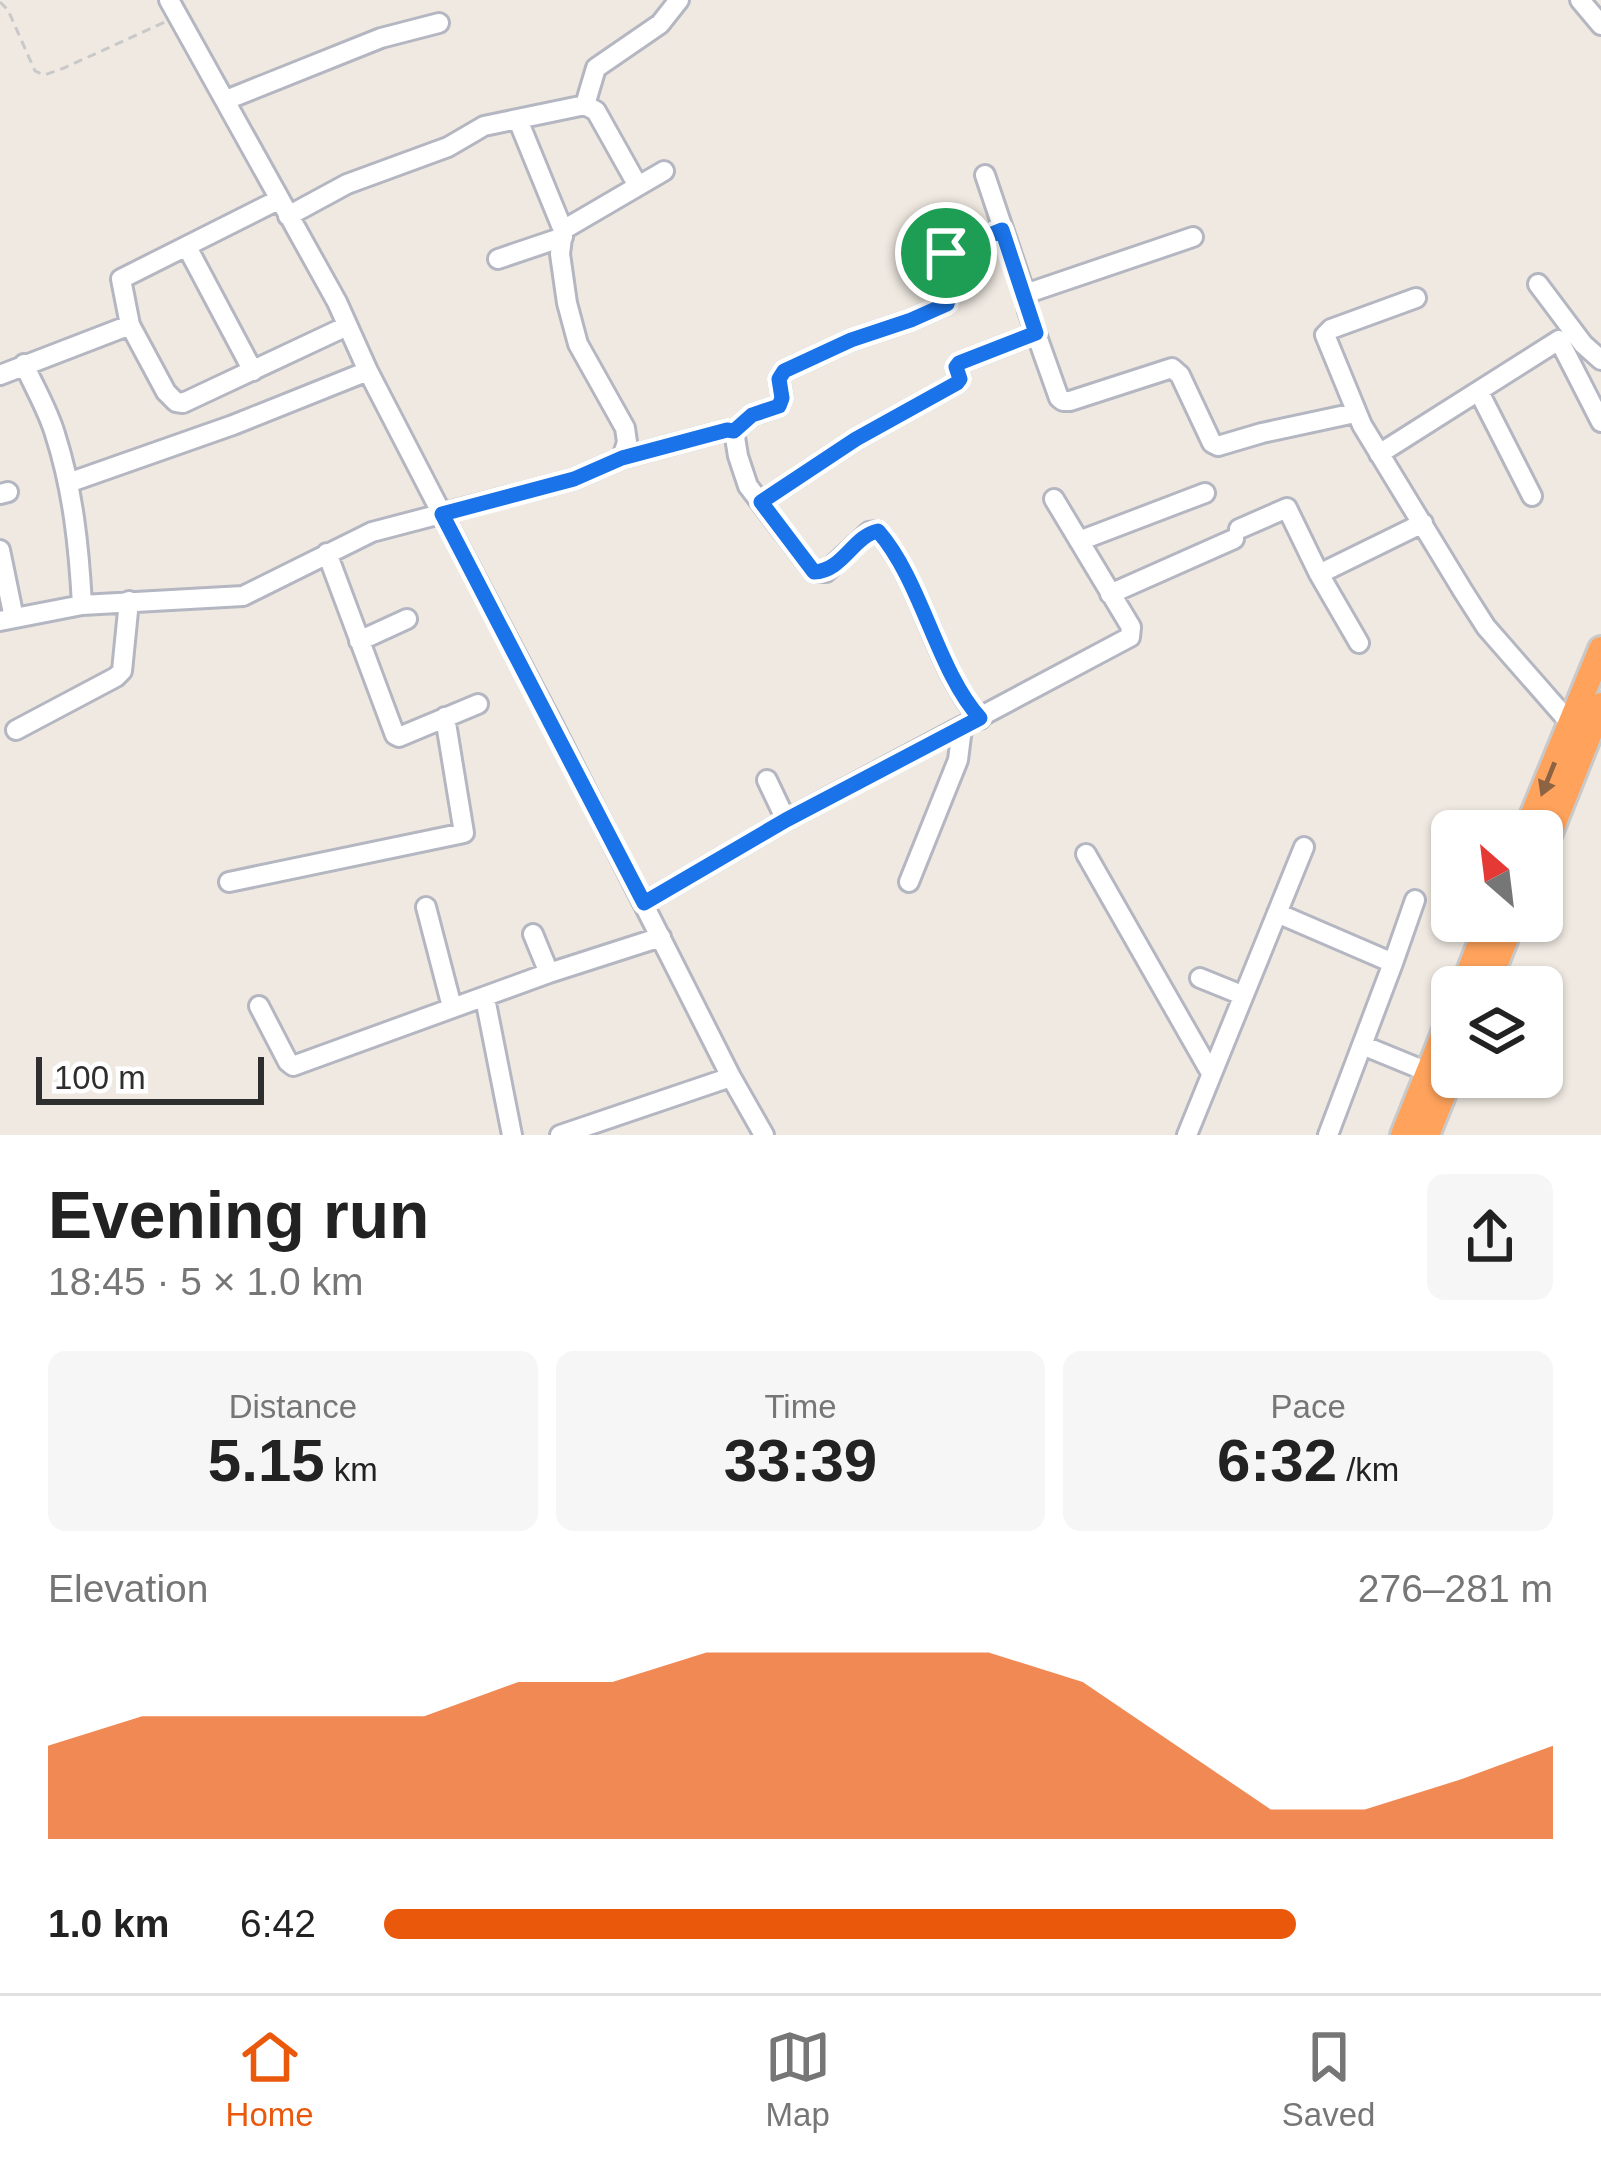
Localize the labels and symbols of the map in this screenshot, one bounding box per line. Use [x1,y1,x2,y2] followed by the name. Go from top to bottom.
[895,202,997,304] pin
[1538,761,1557,797] one-way arrow
[1431,810,1563,942] north arrow
[36,1051,264,1104] scale bar

